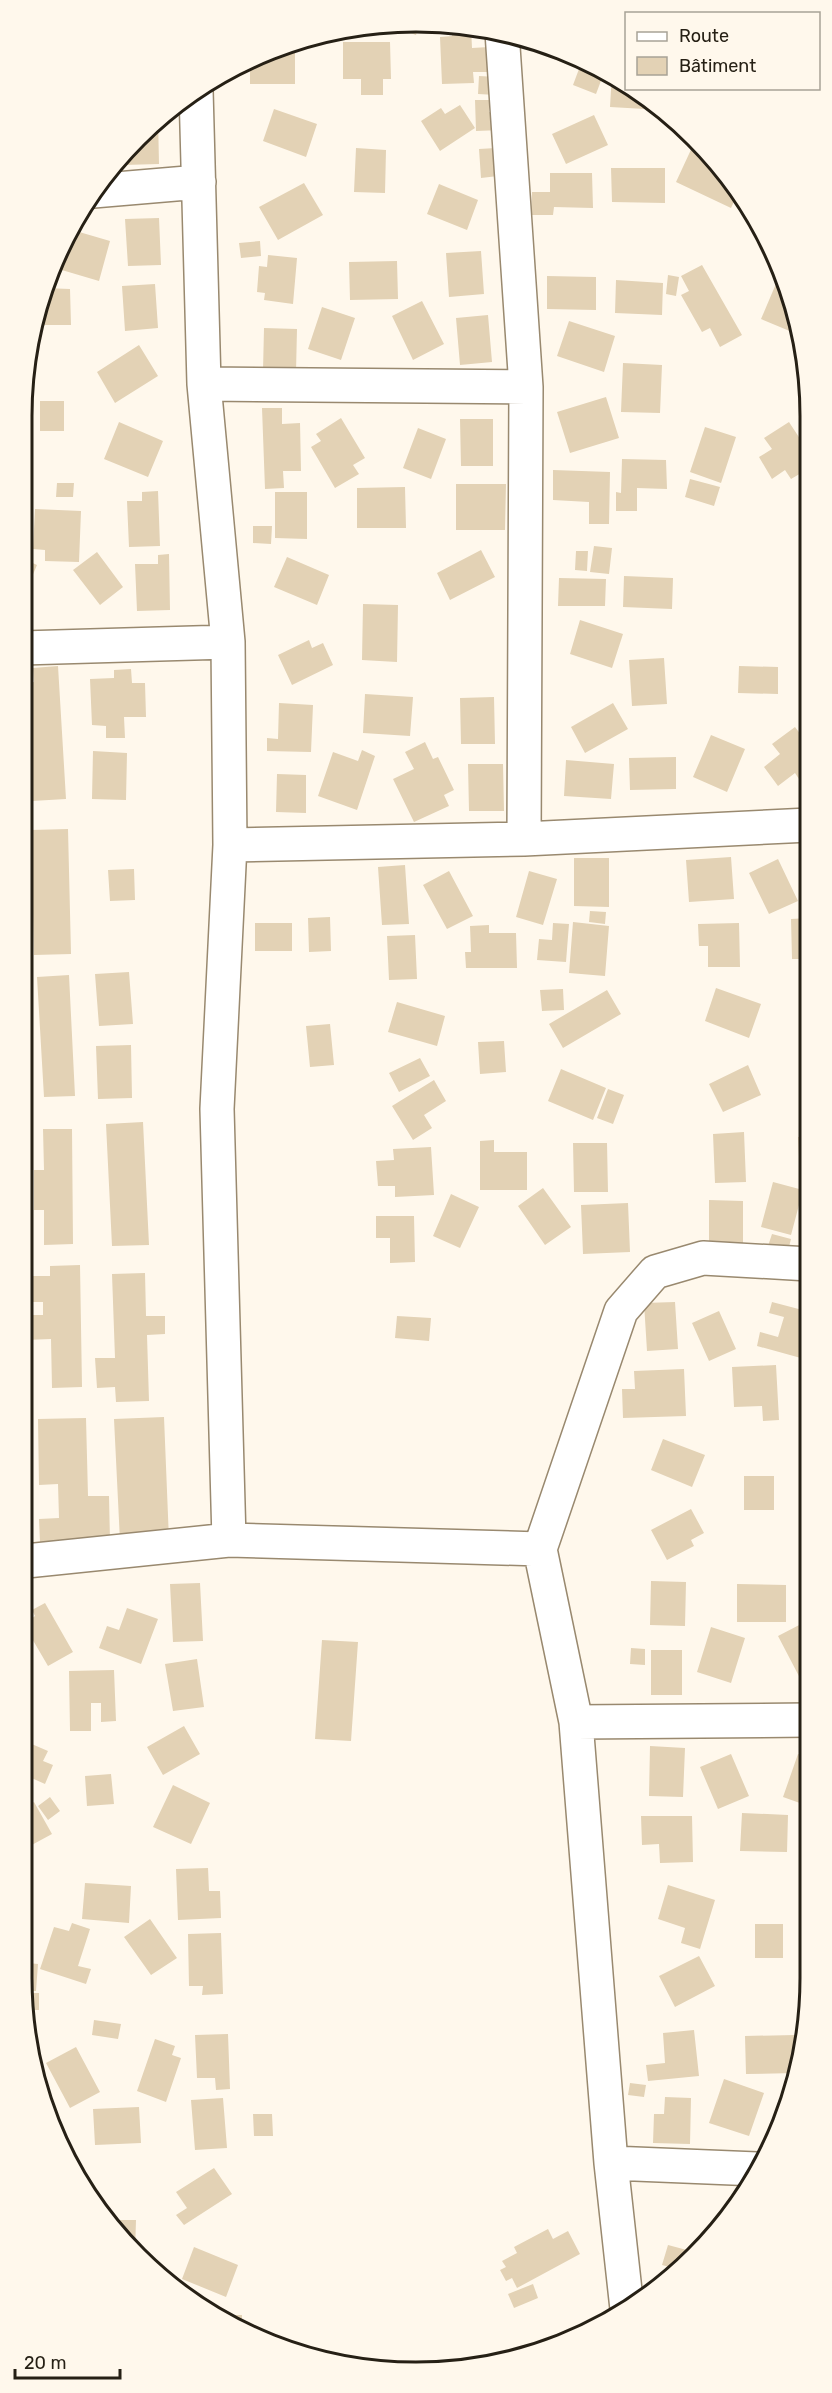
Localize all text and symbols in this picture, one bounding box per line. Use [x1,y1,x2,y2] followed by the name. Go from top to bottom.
[625,12,820,90] legend
[679,25,729,47] text: Route
[679,55,756,77] text: Bâtiment
[15,2342,120,2380] scale bar
[24,2352,66,2374] text: 20 m

